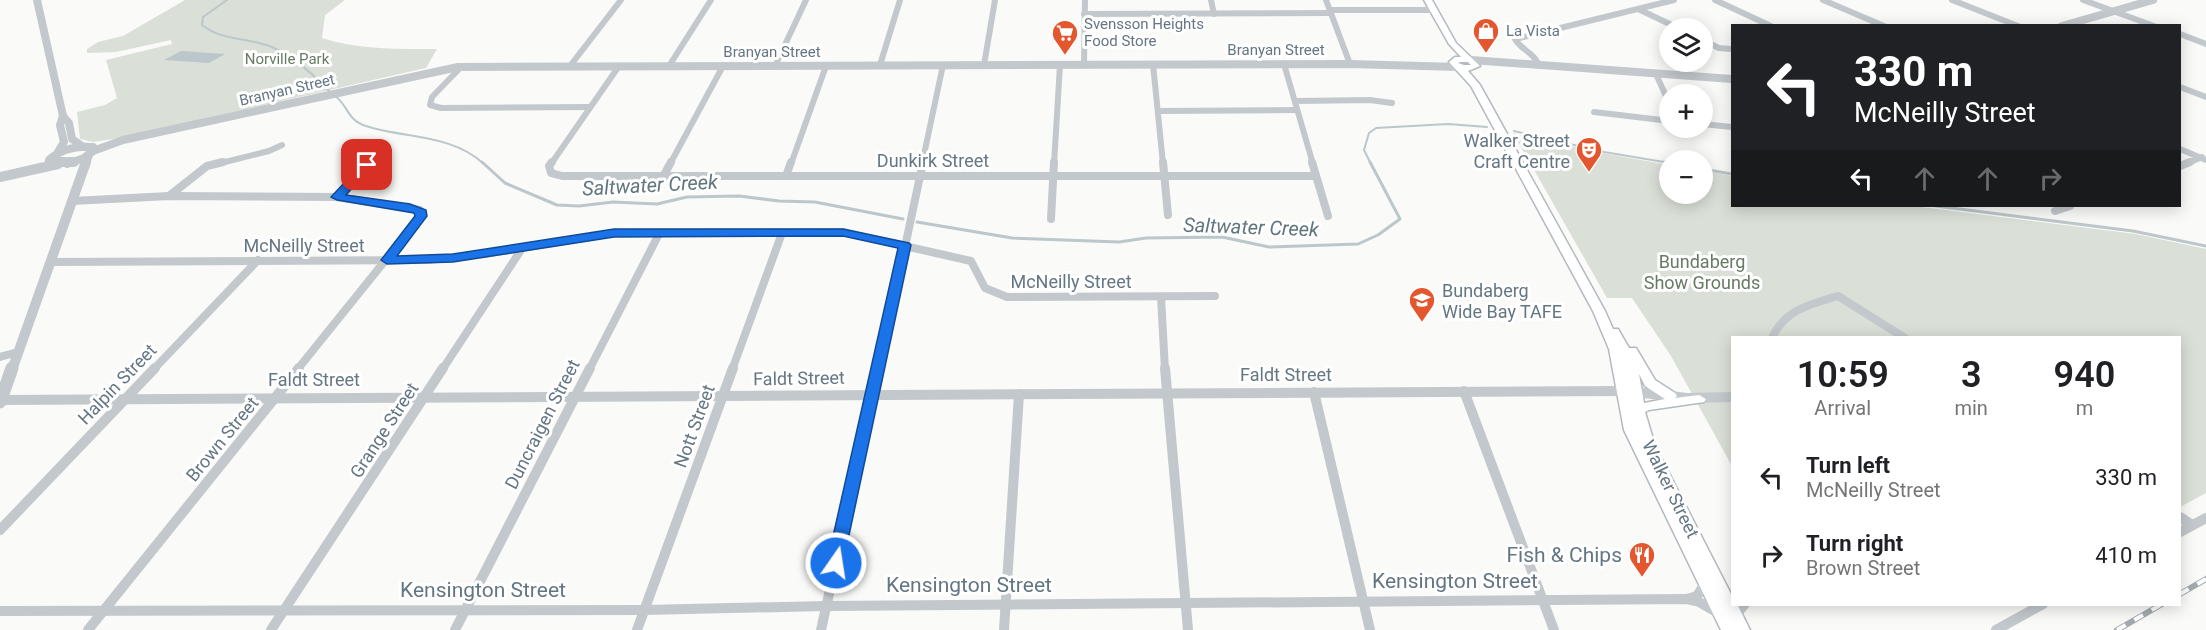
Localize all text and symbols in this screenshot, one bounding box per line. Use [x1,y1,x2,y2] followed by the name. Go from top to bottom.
[1084,15,1204,50] place label: Svensson Heights Food Store
[1471,16,1501,54] shop icon: La Vista
[1050,18,1080,56] supermarket icon: Svensson Heights Food Store
[1659,18,1713,204] map controls
[1659,18,1713,72] button: layers
[1506,22,1560,40] place label: La Vista
[1227,41,1325,59] street label: Branyan Street
[723,43,821,61] street label: Branyan Street
[1854,47,1973,96] text: 330 m
[1755,48,1833,126] icon: left
[245,50,330,68] park label: Norville Park
[238,70,337,110] street label: Branyan Street
[1659,84,1713,138] button: +
[1854,97,2036,129] text: McNeilly Street
[1464,130,1570,172] place label: Walker Street Craft Centre
[1574,135,1604,173] theatre icon: Walker Street Craft Centre
[341,139,392,190] pin
[350,148,383,181] icon: arrive
[877,150,989,171] street label: Dunkirk Street
[1659,150,1713,204] button: −
[1845,162,1878,195] icon: left
[1908,162,1941,195] icon: ahead
[1971,162,2004,195] icon: ahead
[2034,162,2067,195] icon: right
[582,169,720,201] water label: Saltwater Creek
[1183,213,1320,241] water label: Saltwater Creek
[243,235,365,256] street label: McNeilly Street
[1644,251,1760,293] park label: Bundaberg Show Grounds
[1010,271,1132,292] street label: McNeilly Street
[1442,280,1562,322] place label: Bundaberg Wide Bay TAFE
[1407,285,1437,323] school or university icon: Bundaberg Wide Bay TAFE
[74,339,161,428] street label: Halpin Street
[1797,354,1889,396] text: 10:59
[1961,354,1981,396] text: 3
[2054,354,2115,396] text: 940
[500,356,584,492] street label: Duncraigen Street
[1240,364,1332,385] street label: Faldt Street
[753,367,845,389] street label: Faldt Street
[268,369,360,390] street label: Faldt Street
[345,378,423,482] street label: Grange Street
[669,382,719,470] street label: Nott Street
[181,392,263,486] street label: Brown Street
[1814,396,1871,420] text: Arrival
[1954,396,1988,420] text: min
[2076,396,2093,420] text: m
[1638,437,1704,542] street label: Walker Street
[1806,453,1890,478] text: Turn left
[1755,461,1788,494] icon: left
[2095,465,2157,490] text: 330 m
[1806,478,1941,502] text: McNeilly Street
[804,531,868,595] position arrow
[1806,531,1903,556] text: Turn right
[1755,539,1788,572] icon: right
[1627,540,1657,578] restaurant icon: Fish & Chips
[1506,543,1622,567] place label: Fish & Chips
[2095,543,2157,568] text: 410 m
[1806,556,1920,580] text: Brown Street
[1372,569,1538,593] street label: Kensington Street
[886,573,1052,597] street label: Kensington Street
[400,578,566,602] street label: Kensington Street

